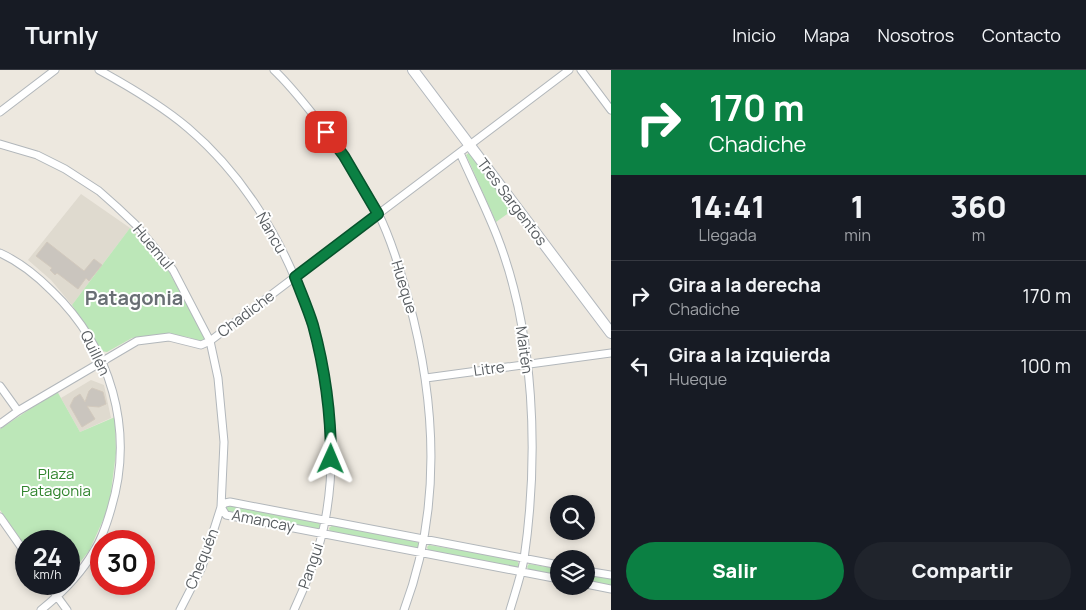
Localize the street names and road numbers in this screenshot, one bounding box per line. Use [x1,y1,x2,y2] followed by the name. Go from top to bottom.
[473,154,552,250] street label: Tres Sargentos
[251,208,292,257] street label: Ñancu
[128,220,178,274] street label: Huemul
[386,258,423,316] street label: Hueque
[213,285,279,342] street label: Chadiche
[511,325,538,375] street label: Maitén
[76,327,115,379] street label: Quillén
[472,356,506,381] street label: Litre
[230,504,296,537] street label: Amancay
[180,525,223,592] street label: Chequén
[293,540,328,592] street label: Pangui

